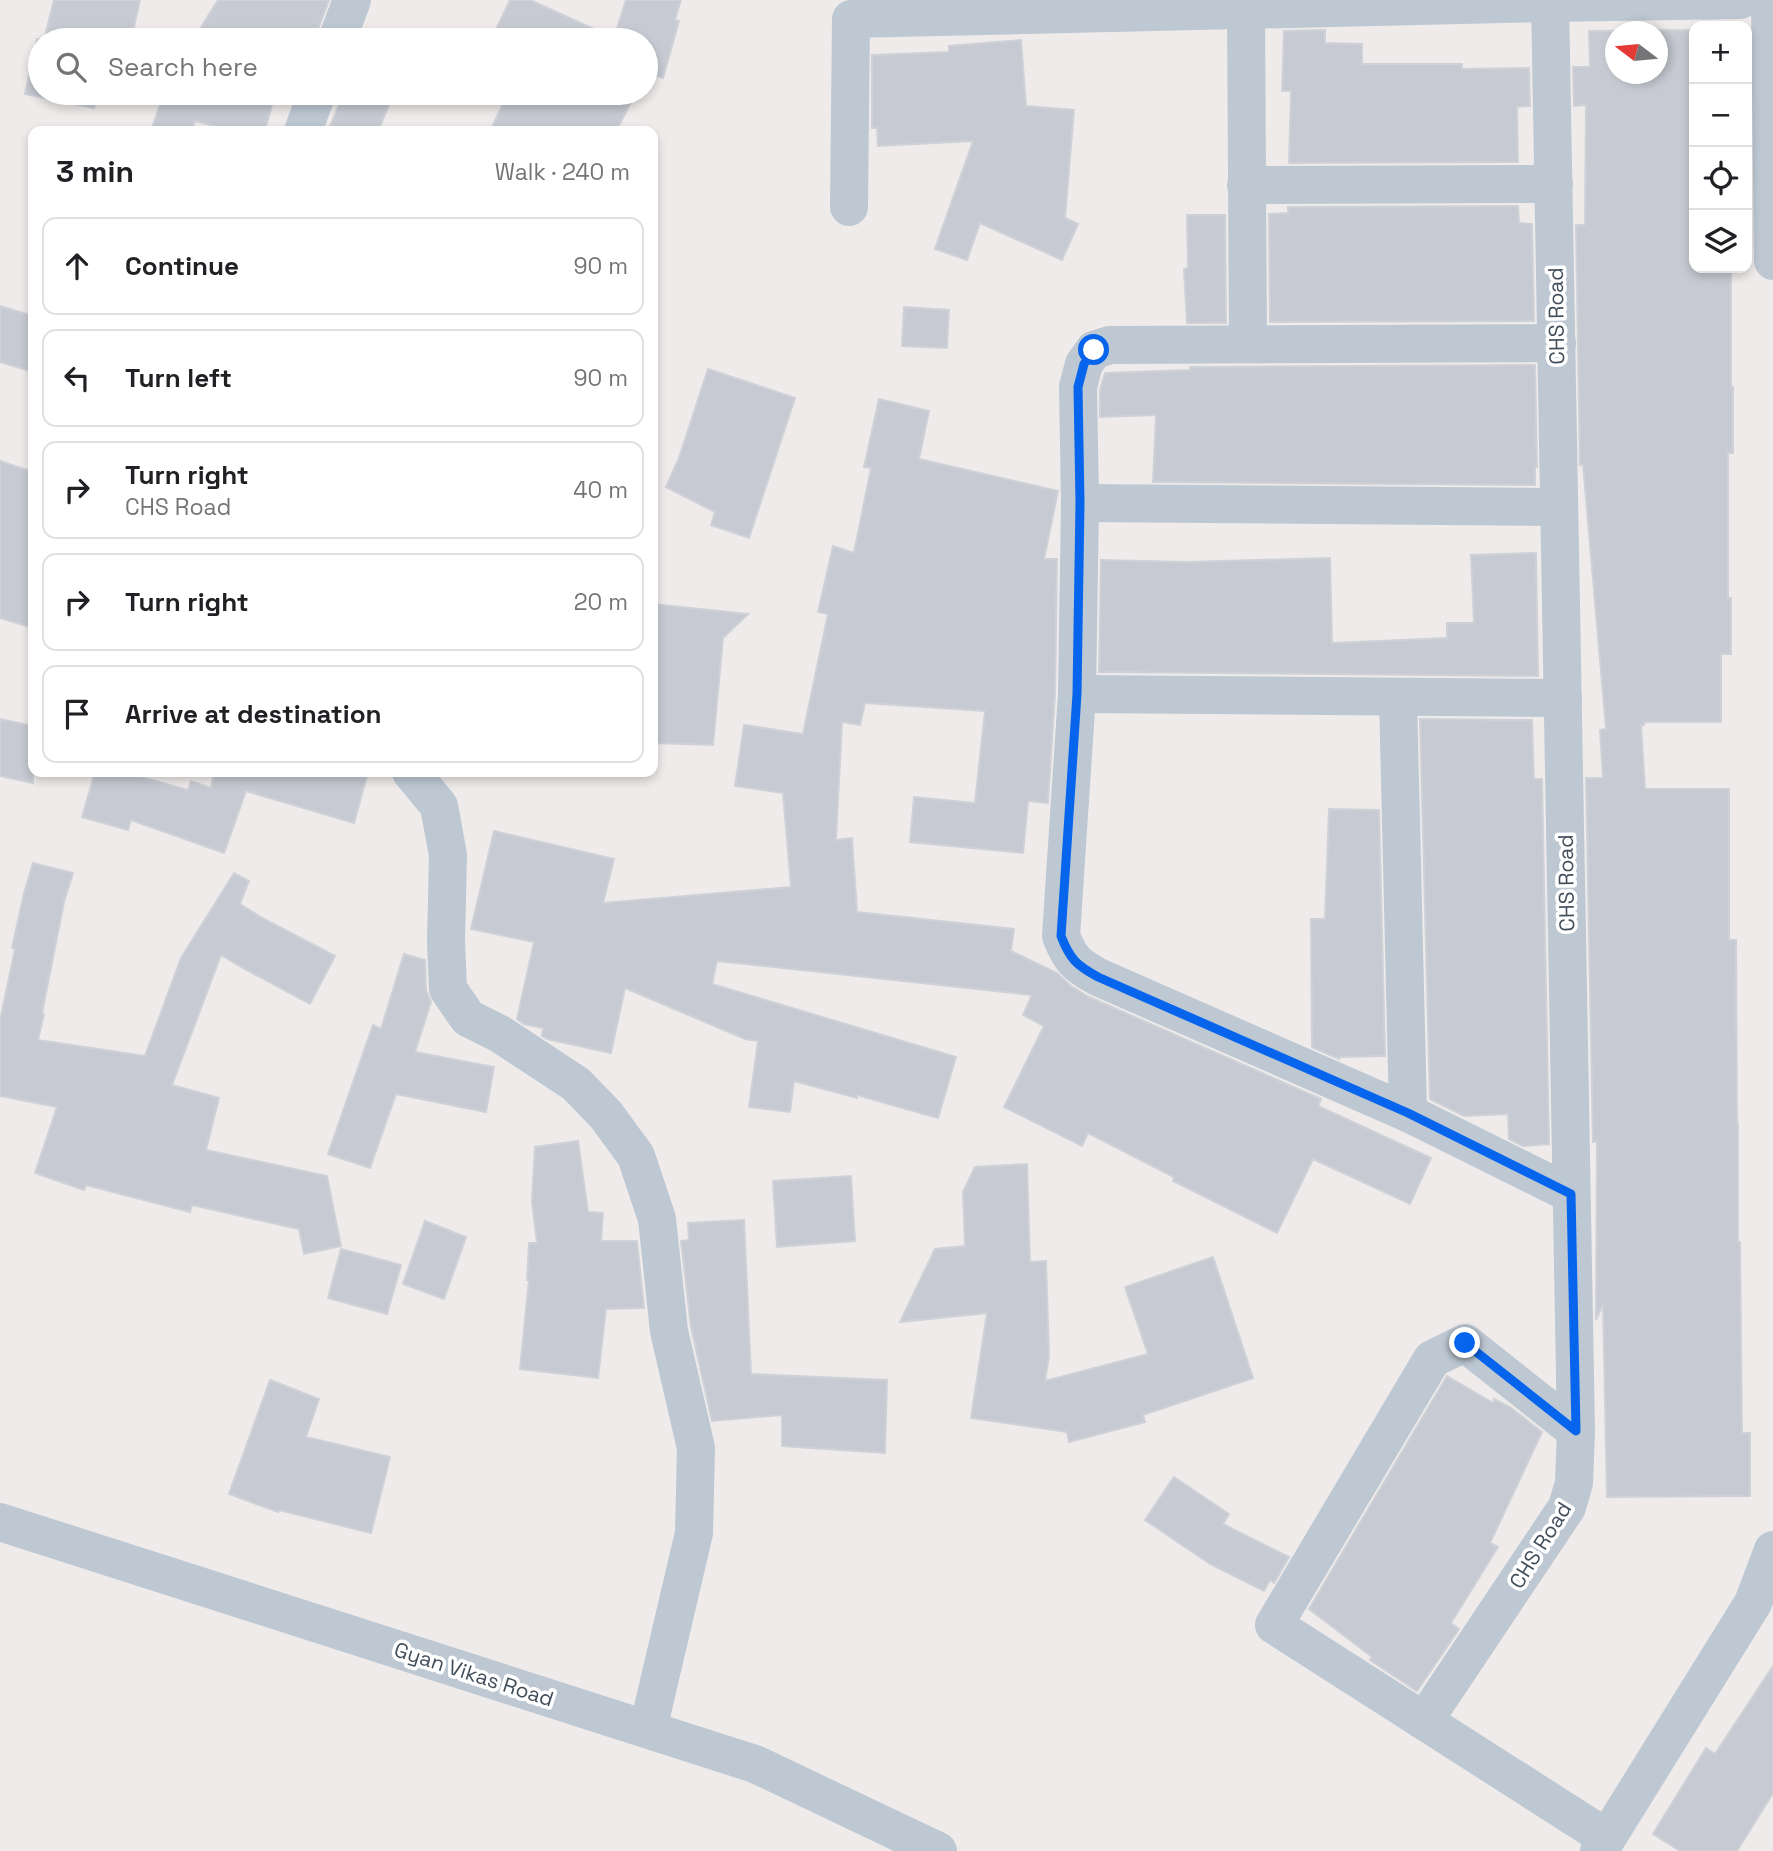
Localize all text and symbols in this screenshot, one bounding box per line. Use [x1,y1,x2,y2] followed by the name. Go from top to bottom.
[1605,21,1668,84] north arrow
[1689,21,1752,273] map controls
[1689,21,1752,84] button: +
[28,28,658,105] search box
[52,48,90,86] icon: search
[108,50,258,84] text: Search here
[1689,84,1752,147] button: −
[1689,147,1752,210] button: locate
[56,152,134,191] text: 3 min
[495,157,630,187] text: Walk · 240 m
[1689,210,1752,273] button: layers
[58,247,96,285] icon: ahead
[125,249,239,283] text: Continue
[573,251,628,281] text: 90 m
[1542,267,1570,365] street label: CHS Road
[1078,334,1109,365] route start
[58,359,96,397] icon: left
[125,361,232,395] text: Turn left
[573,363,628,393] text: 90 m
[125,458,249,492] text: Turn right
[58,471,96,509] icon: right
[573,475,628,505] text: 40 m
[125,492,231,522] text: CHS Road
[58,583,96,621] icon: right
[125,585,249,619] text: Turn right
[574,587,628,617] text: 20 m
[58,695,96,733] icon: arrive
[125,697,382,731] text: Arrive at destination
[1552,834,1580,932] street label: CHS Road
[1449,1327,1480,1358] route end
[1503,1497,1577,1593] street label: CHS Road
[391,1636,557,1712] street label: Gyan Vikas Road

